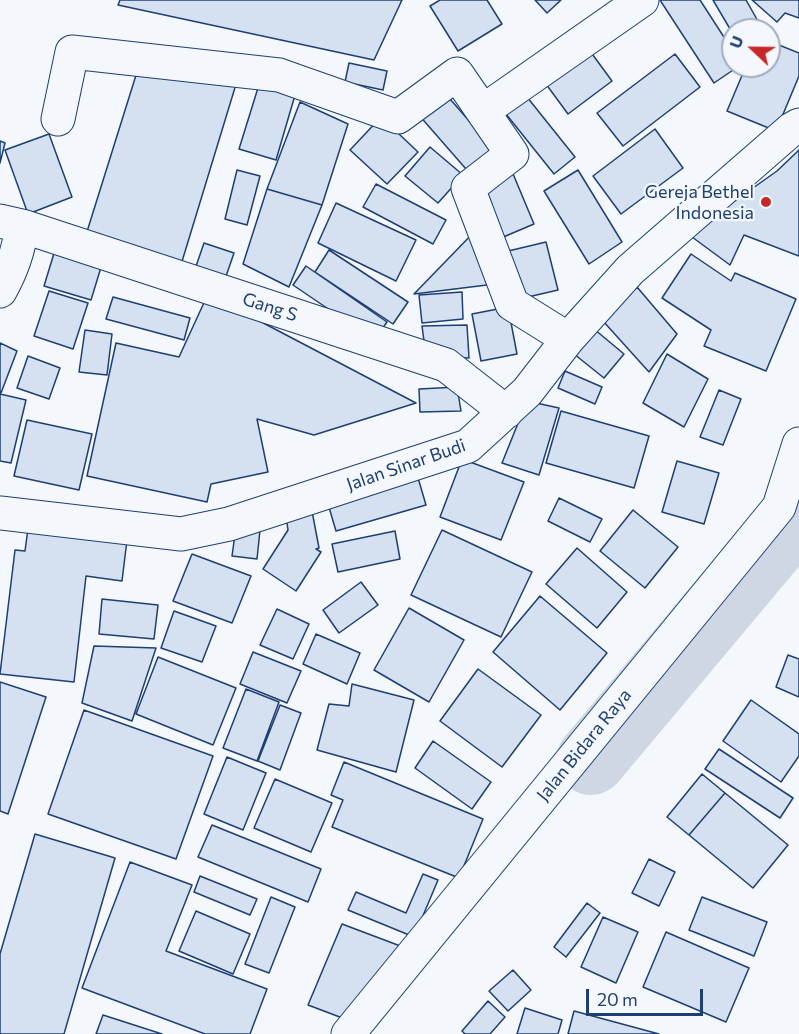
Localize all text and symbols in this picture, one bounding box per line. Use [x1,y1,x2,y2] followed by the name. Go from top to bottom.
[721,18,781,78] north arrow
[725,33,747,51] text: U
[645,181,754,224] place label: Gereja Bethel Indonesia
[759,195,773,209] marker: Gereja Bethel Indonesia
[240,288,300,326] street label: Gang S
[344,434,468,496] street label: Jalan Sinar Budi
[532,685,636,805] street label: Jalan Bidara Raya
[589,977,706,1015] scale bar
[597,988,638,1010] text: 20 m

